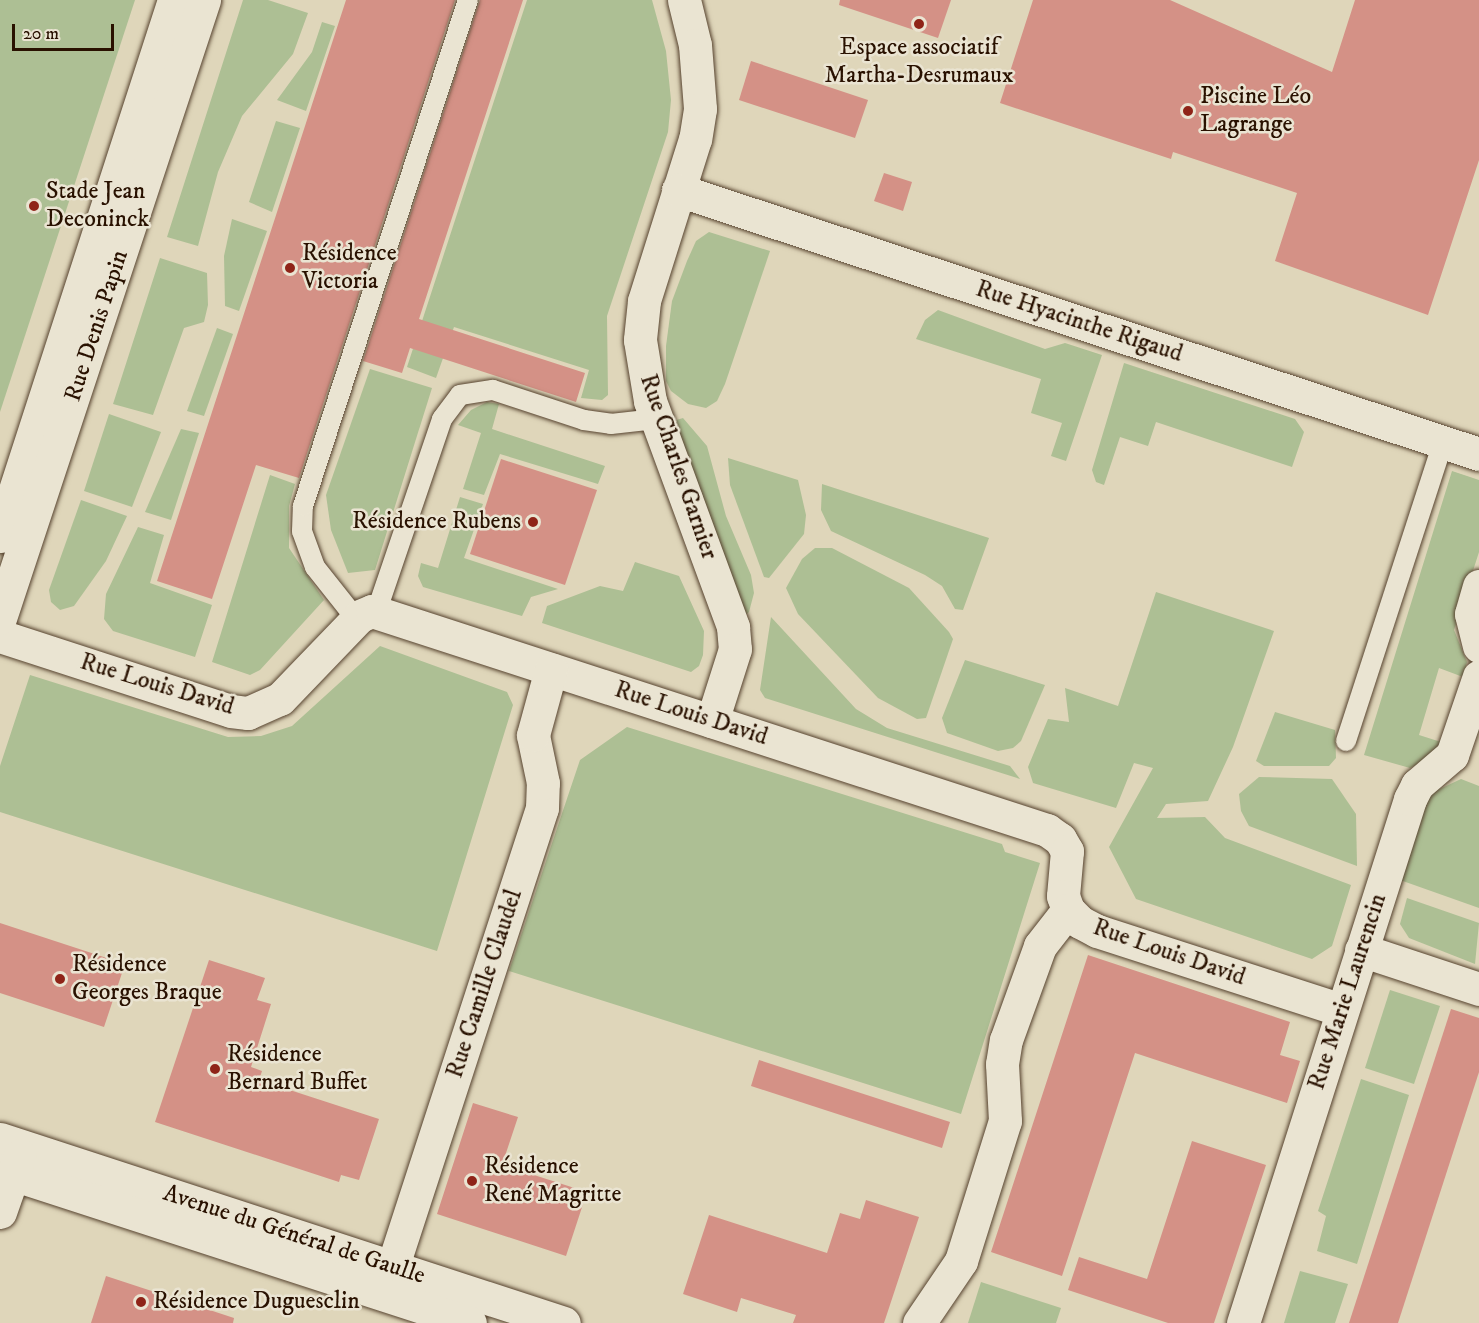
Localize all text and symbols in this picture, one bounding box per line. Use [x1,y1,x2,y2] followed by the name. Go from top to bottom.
[15,12,117,50] scale bar
[912,17,926,31] marker: Espace associatif Martha-Desrumaux
[23,23,59,45] text: 20 m
[824,34,1014,90] place label: Espace associatif Martha-Desrumaux
[1200,83,1311,139] place label: Piscine Léo Lagrange
[1181,104,1195,118] marker: Piscine Léo Lagrange
[46,178,149,234] place label: Stade Jean Deconinck
[27,199,41,213] marker: Stade Jean Deconinck
[302,240,397,296] place label: Résidence Victoria
[59,247,135,405] street label: Rue Denis Papin
[283,261,297,275] marker: Résidence Victoria
[972,275,1186,369] street label: Rue Hyacinthe Rigaud
[633,371,723,563] street label: Rue Charles Garnier
[352,508,521,536] place label: Résidence Rubens
[526,515,540,529] marker: Résidence Rubens
[77,648,237,722] street label: Rue Louis David
[611,676,771,752] street label: Rue Louis David
[441,886,529,1082] street label: Rue Camille Claudel
[1303,890,1393,1094] street label: Rue Marie Laurencin
[1089,913,1249,993] street label: Rue Louis David
[72,951,222,1007] place label: Résidence Georges Braque
[53,972,67,986] marker: Résidence Georges Braque
[227,1041,368,1097] place label: Résidence Bernard Buffet
[208,1062,222,1076] marker: Résidence Bernard Buffet
[484,1153,621,1209] place label: Résidence René Magritte
[465,1174,479,1188] marker: Résidence René Magritte
[159,1179,429,1291] street label: Avenue du Général de Gaulle
[153,1288,360,1316] place label: Résidence Duguesclin
[134,1295,148,1309] marker: Résidence Duguesclin

